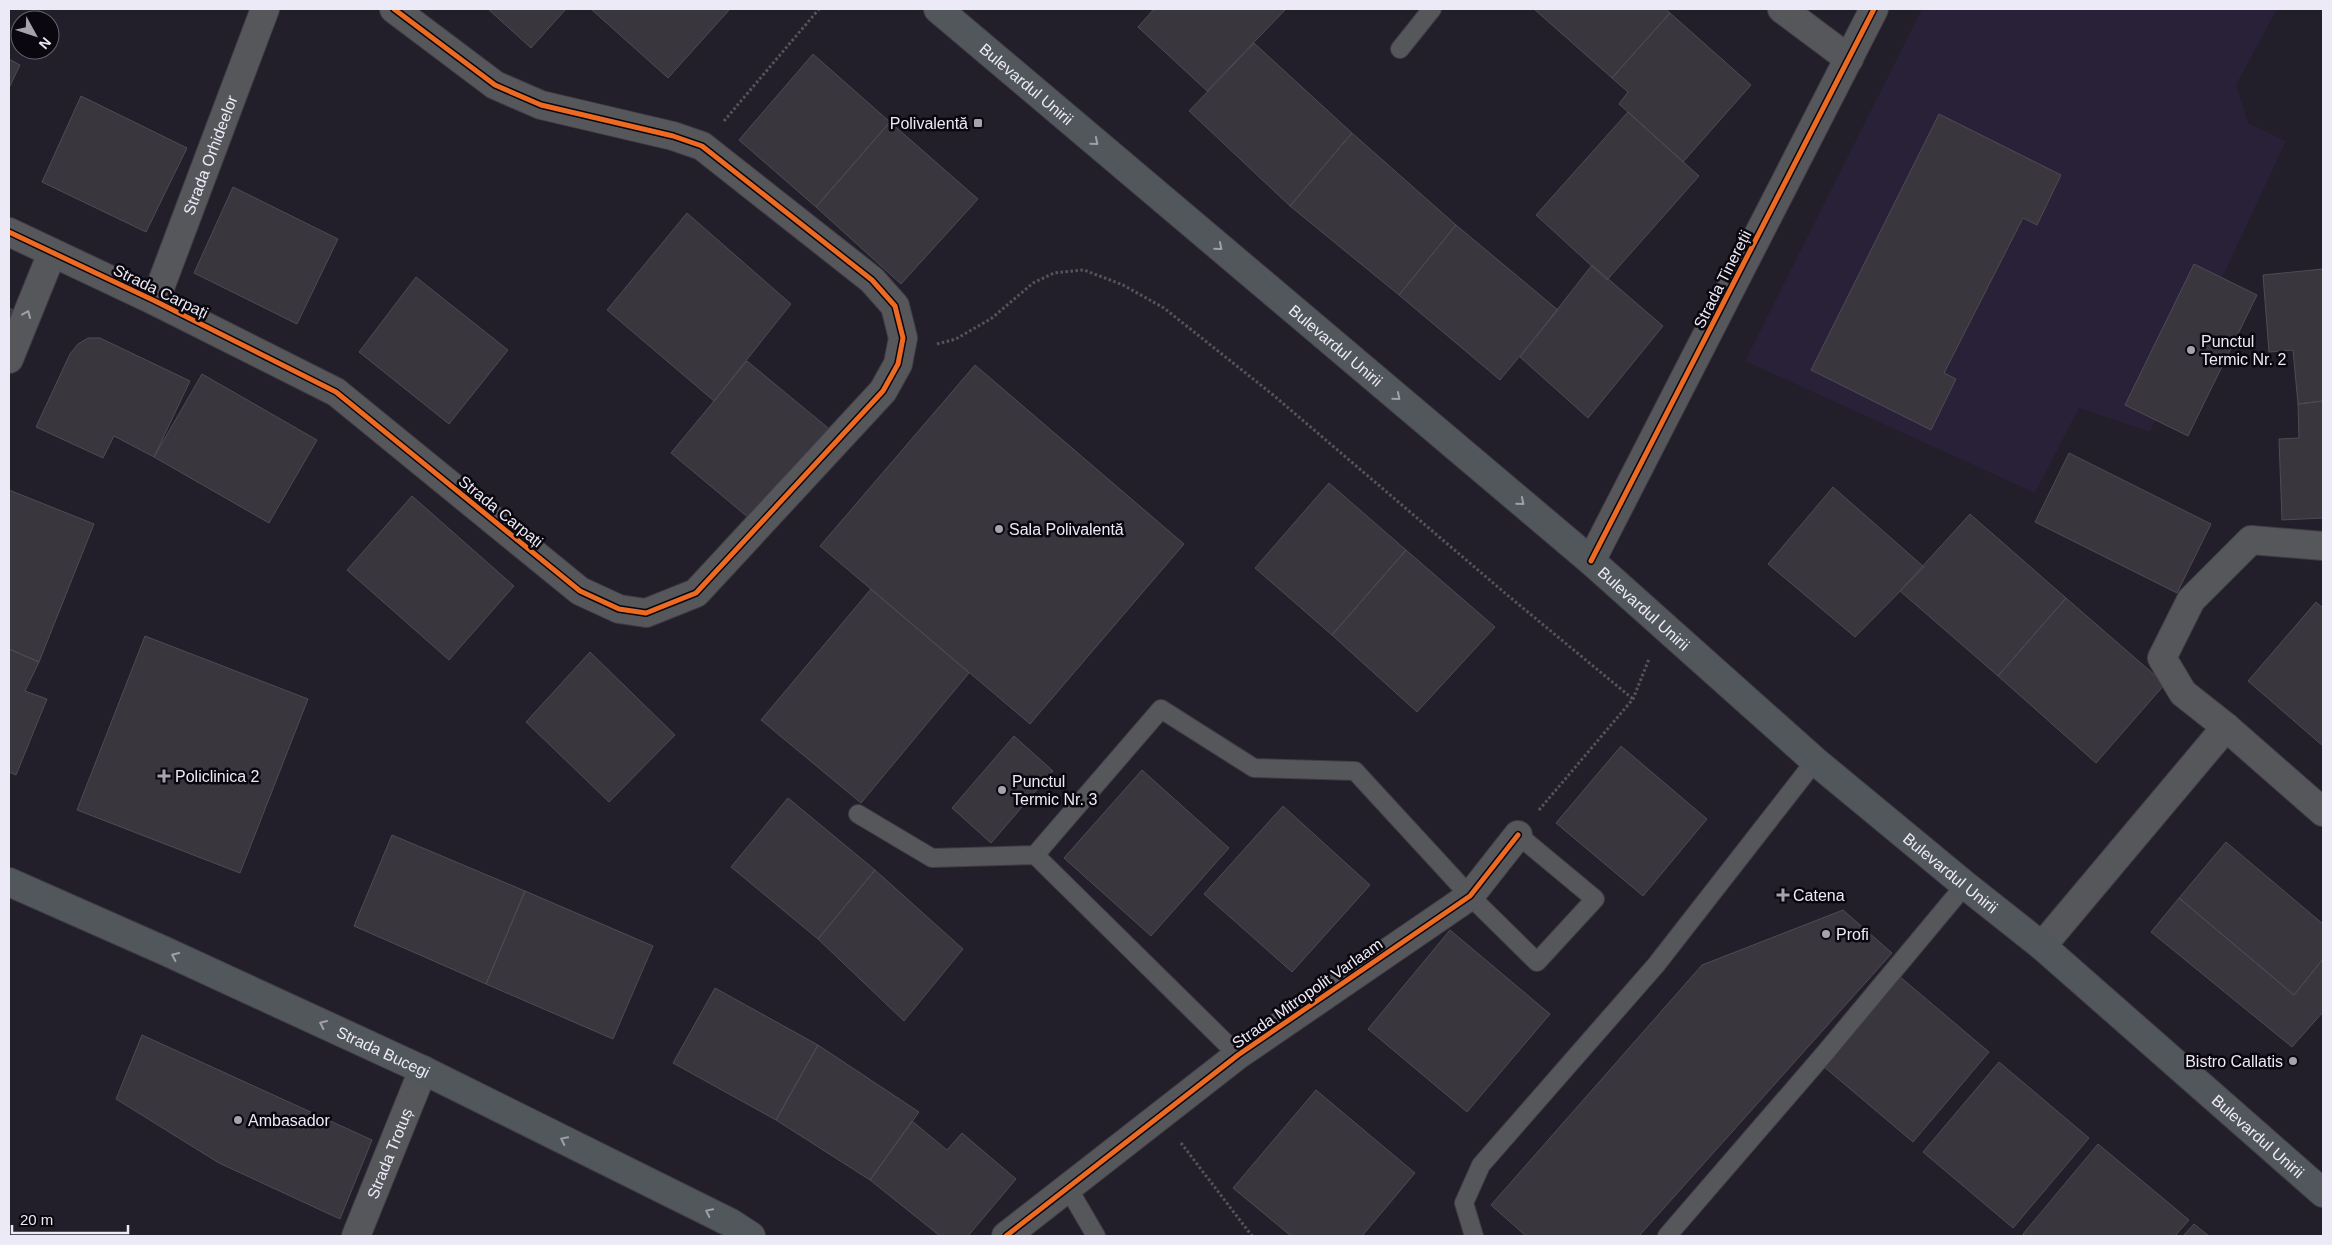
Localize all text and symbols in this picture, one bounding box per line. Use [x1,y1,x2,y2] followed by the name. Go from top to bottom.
[10,10,60,60] north arrow
[36,34,54,52] text: N
[976,40,1076,128] street label: Bulevardul Unirii
[180,92,241,217] street label: Strada Orhideelor
[890,115,968,132] place label: Polivalentă
[972,117,984,129] marker: Polivalentă
[1090,136,1099,145] one-way arrow
[1690,227,1754,331] street label: Strada Tinereții
[1214,241,1223,250] one-way arrow
[111,261,211,322] street label: Strada Carpați
[1286,302,1386,390] street label: Bulevardul Unirii
[22,310,32,318] one-way arrow
[2201,333,2286,368] place label: Punctul Termic Nr. 2
[2185,344,2197,356] marker: Punctul Termic Nr. 2
[1391,391,1400,400] one-way arrow
[455,472,546,550] street label: Strada Carpați
[1515,496,1524,505] one-way arrow
[1009,521,1124,538] place label: Sala Polivalentă
[993,523,1005,535] marker: Sala Polivalentă
[1594,563,1693,654] street label: Bulevardul Unirii
[175,768,260,785] place label: Policlinica 2
[157,769,171,783] marker: Policlinica 2
[1012,773,1097,808] place label: Punctul Termic Nr. 3
[996,784,1008,796] marker: Punctul Termic Nr. 3
[1900,830,2001,916] street label: Bulevardul Unirii
[1793,887,1845,904] place label: Catena
[1777,889,1789,901] marker: Catena
[1836,926,1869,943] place label: Profi
[1820,928,1832,940] marker: Profi
[1229,935,1386,1052] street label: Strada Mitropolit Varlaam
[171,951,180,962] one-way arrow
[319,1020,328,1030] one-way arrow
[334,1023,432,1081] street label: Strada Bucegi
[2185,1053,2283,1070] place label: Bistro Callatis
[2287,1055,2299,1067] marker: Bistro Callatis
[2208,1092,2307,1181] street label: Bulevardul Unirii
[364,1106,416,1201] street label: Strada Trotuș
[248,1112,330,1129] place label: Ambasador
[232,1114,244,1126] marker: Ambasador
[560,1136,569,1146] one-way arrow
[12,1202,129,1234] scale bar
[705,1208,714,1218] one-way arrow
[20,1211,53,1228] text: 20 m

